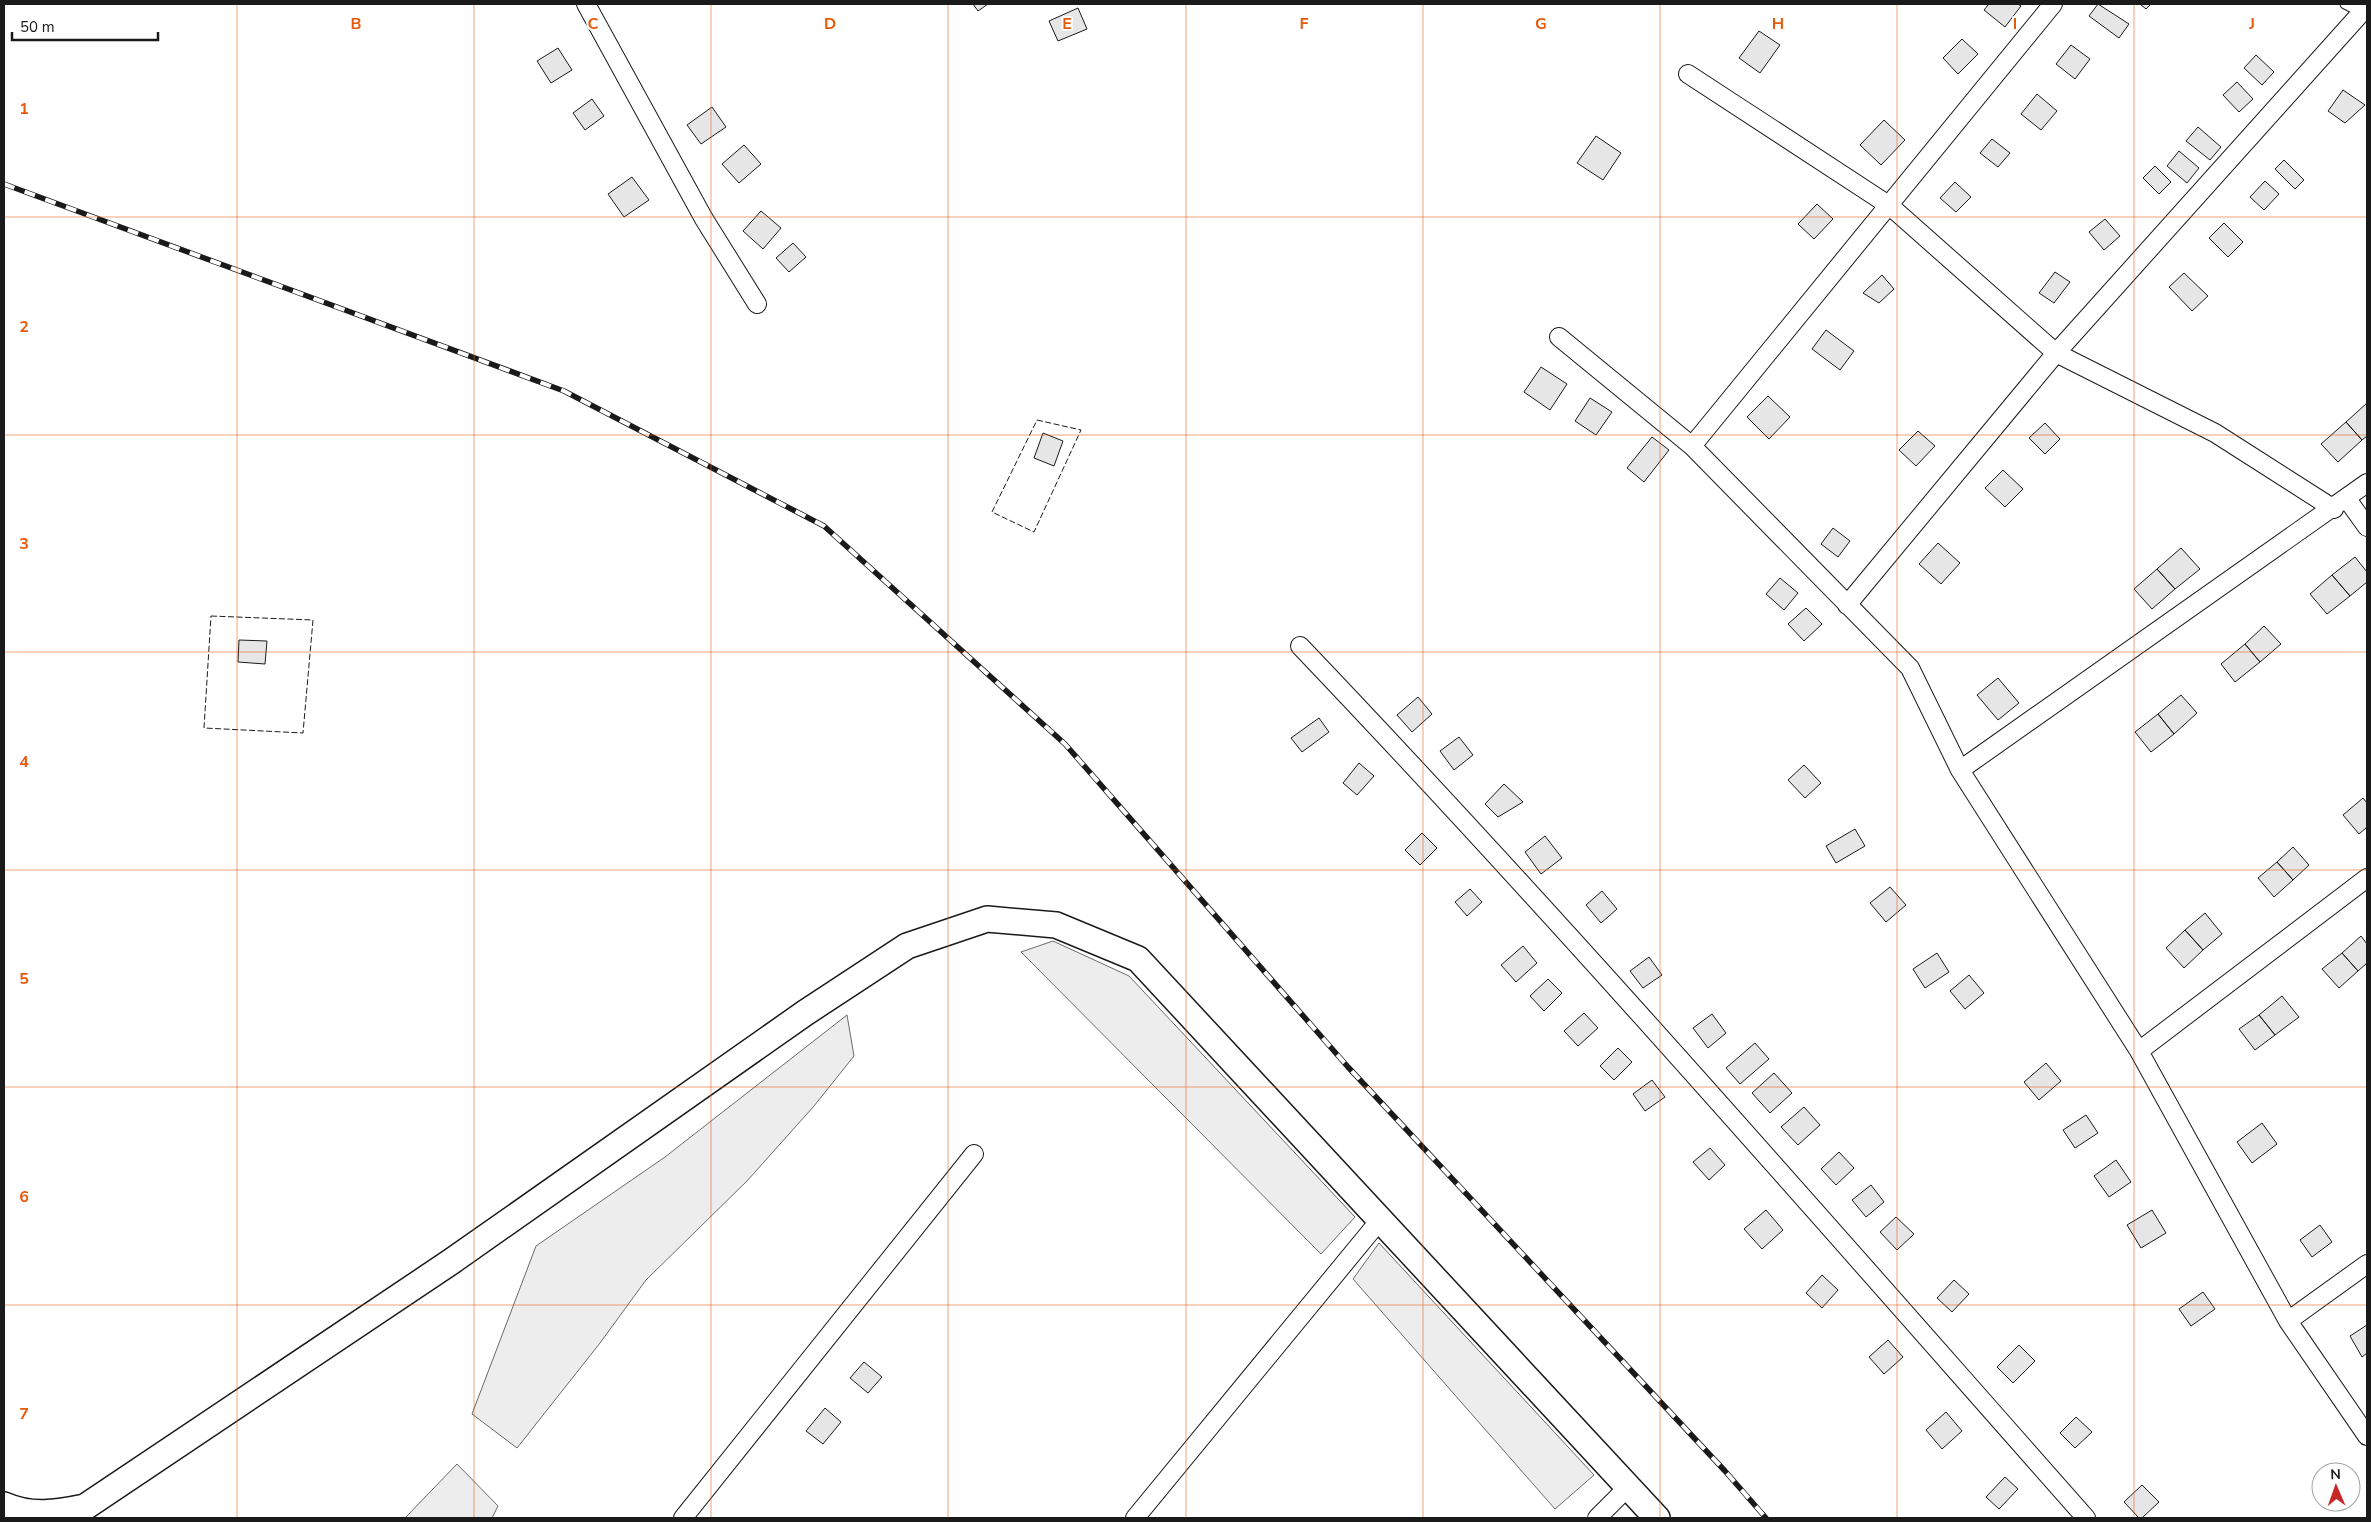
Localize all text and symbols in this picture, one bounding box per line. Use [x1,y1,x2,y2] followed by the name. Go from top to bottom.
[12,10,159,42] scale bar
[350,13,362,35] text: B
[588,13,599,35] text: C
[824,13,836,35] text: D
[1062,13,1072,35] text: E
[1300,13,1309,35] text: F
[1535,13,1547,35] text: G
[1772,13,1784,35] text: H
[2013,13,2017,35] text: I
[2248,13,2255,35] text: J
[20,17,55,37] text: 50 m
[19,98,29,120] text: 1
[19,316,29,338] text: 2
[19,533,29,555] text: 3
[19,751,29,773] text: 4
[19,968,29,990] text: 5
[19,1186,29,1208] text: 6
[19,1403,29,1425] text: 7
[2311,1462,2361,1512] north arrow
[2330,1465,2341,1484] text: N

